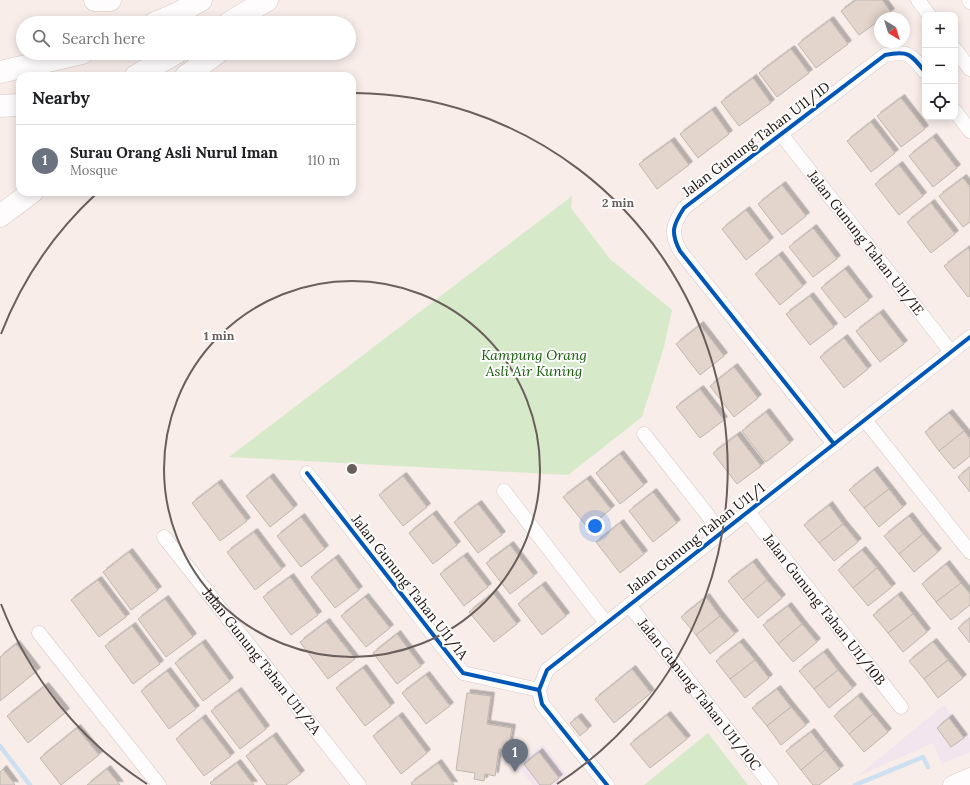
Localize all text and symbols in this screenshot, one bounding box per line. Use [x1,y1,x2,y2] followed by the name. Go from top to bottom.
[874,12,910,48] north arrow
[922,12,958,120] map controls
[922,12,958,48] button: +
[16,16,356,60] search box
[30,27,52,49] icon: search
[62,29,145,48] text: Search here
[922,48,958,84] button: −
[678,77,834,201] street label: Jalan Gunung Tahan U11/1D
[922,84,958,120] button: locate
[32,87,90,109] text: Nearby
[70,143,278,162] text: Surau Orang Asli Nurul Iman
[42,152,48,169] text: 1
[307,152,340,169] text: 110 m
[70,162,118,179] text: Mosque
[803,166,928,319] street label: Jalan Gunung Tahan U11/1E
[602,195,634,210] text: 2 min
[204,328,235,343] text: 1 min
[481,346,587,380] park label: Kampung Orang Asli Air Kuning
[345,462,359,476] centre of rings
[623,479,769,598] street label: Jalan Gunung Tahan U11/1
[347,510,472,663] street label: Jalan Gunung Tahan U11/1A
[585,516,605,536] your location
[759,529,890,689] street label: Jalan Gunung Tahan U11/10B
[198,584,325,738] street label: Jalan Gunung Tahan U11/2A
[633,614,765,774] street label: Jalan Gunung Tahan U11/10C
[502,739,528,772] pin: 1

